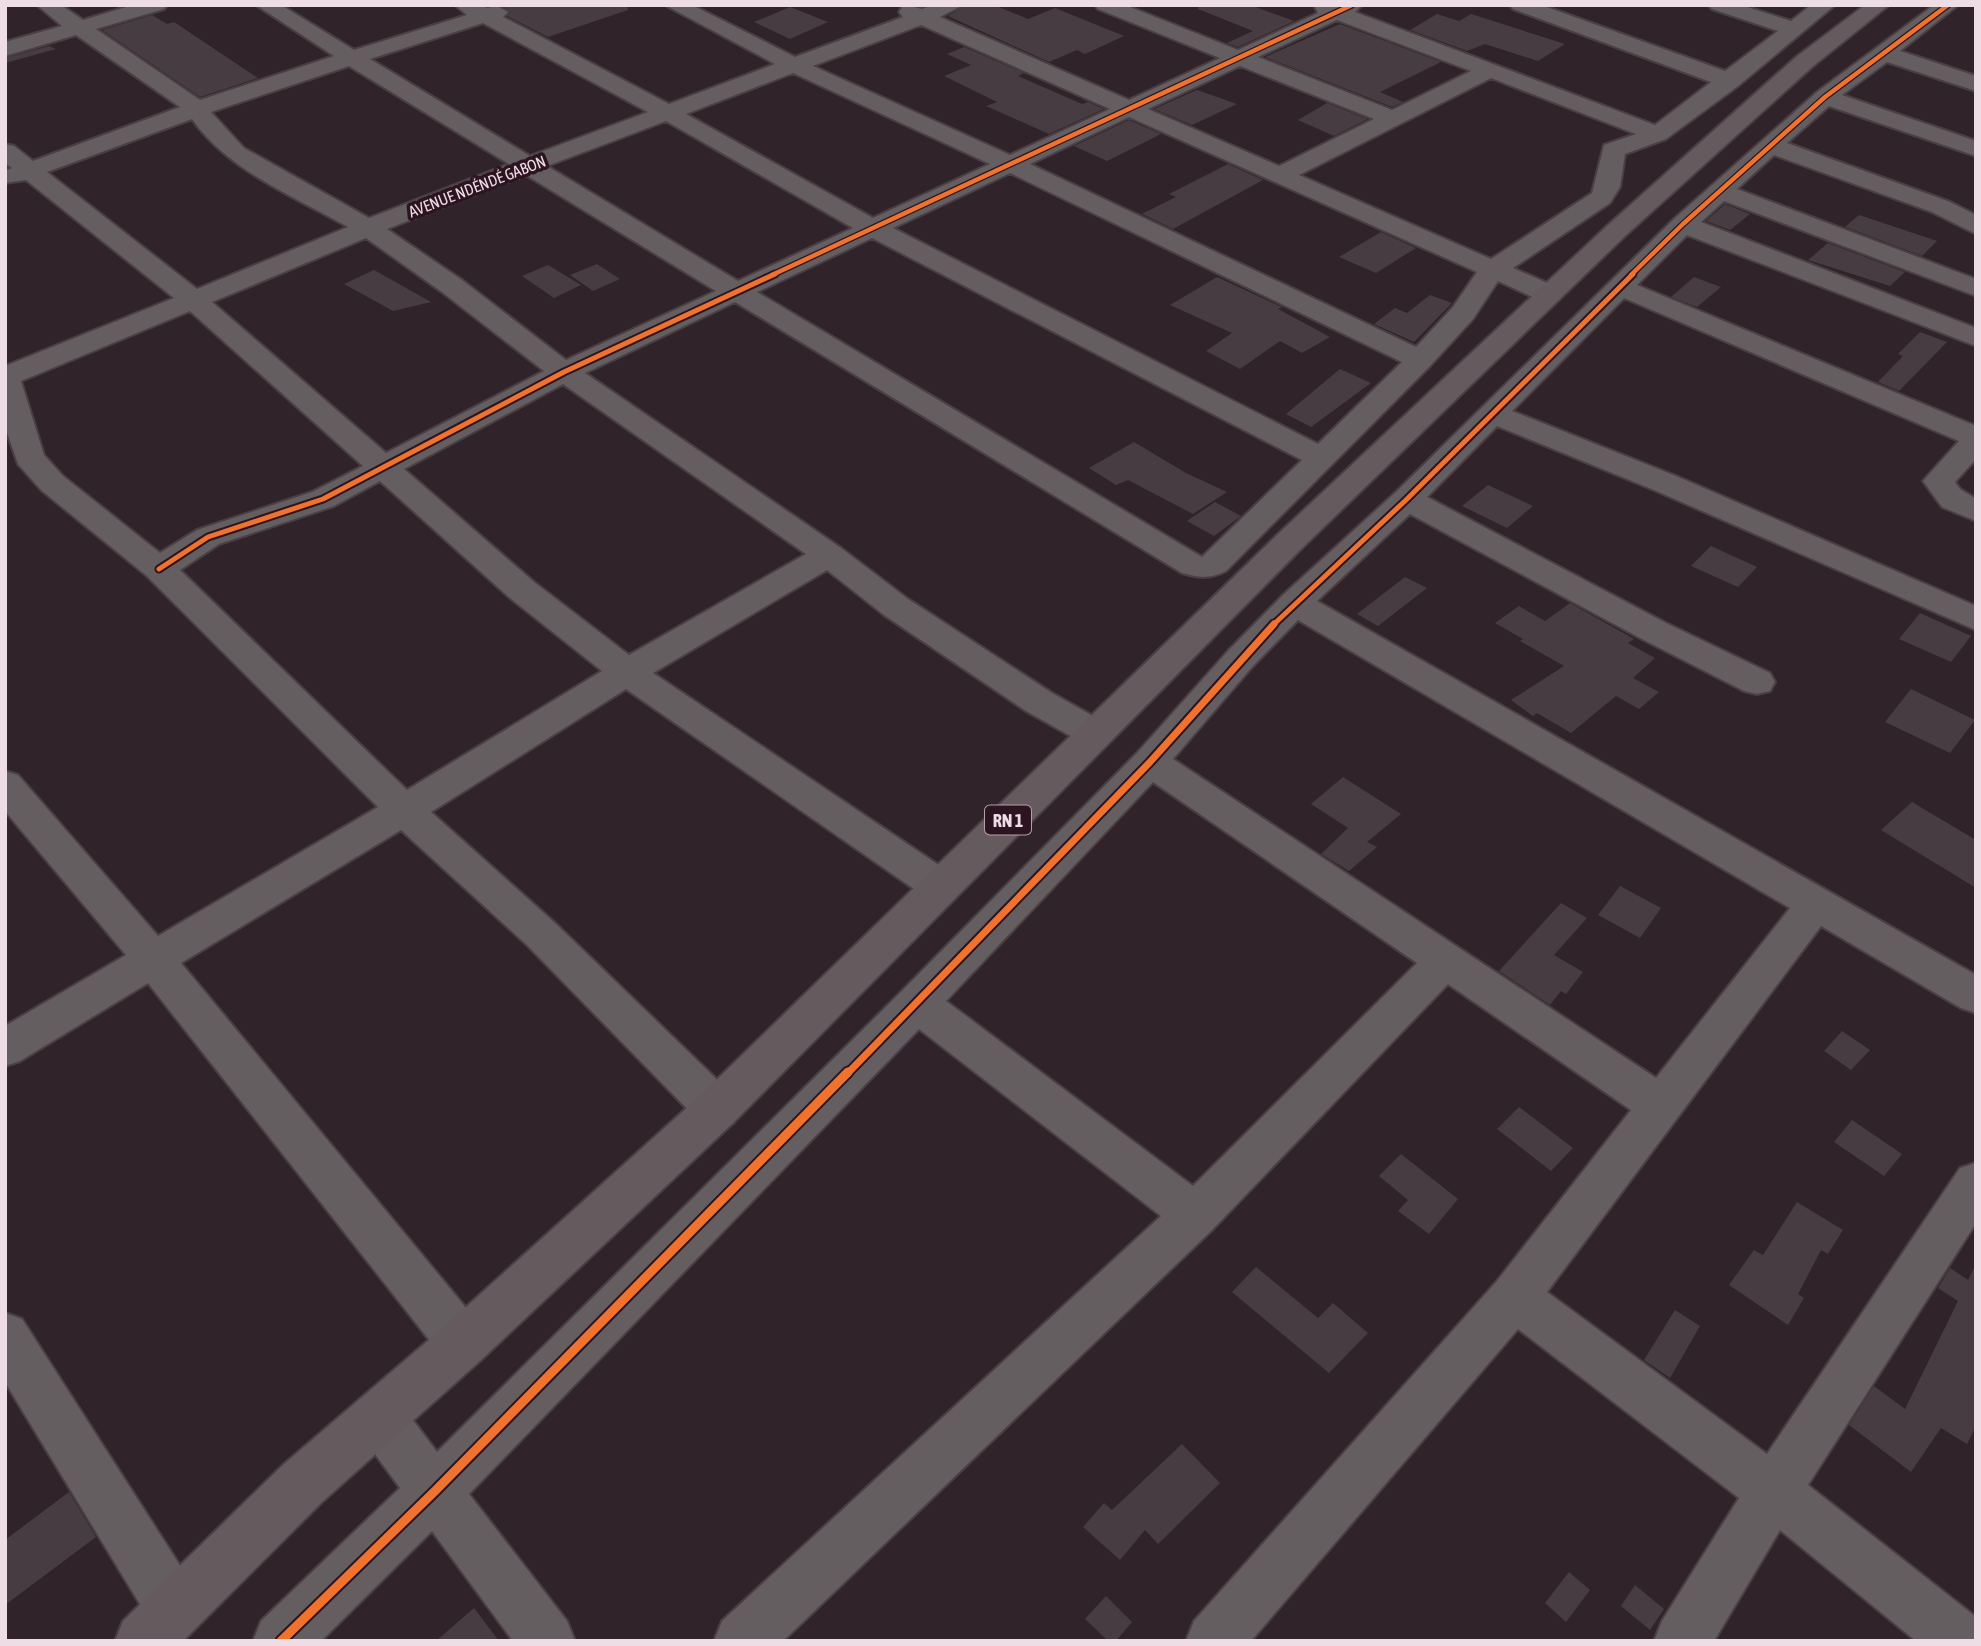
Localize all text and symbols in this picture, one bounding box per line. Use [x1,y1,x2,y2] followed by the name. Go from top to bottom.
[406,152,548,220] street label: AVENUE NDÉNDÉ GABON
[985,806,1031,834] road number: RN 1

